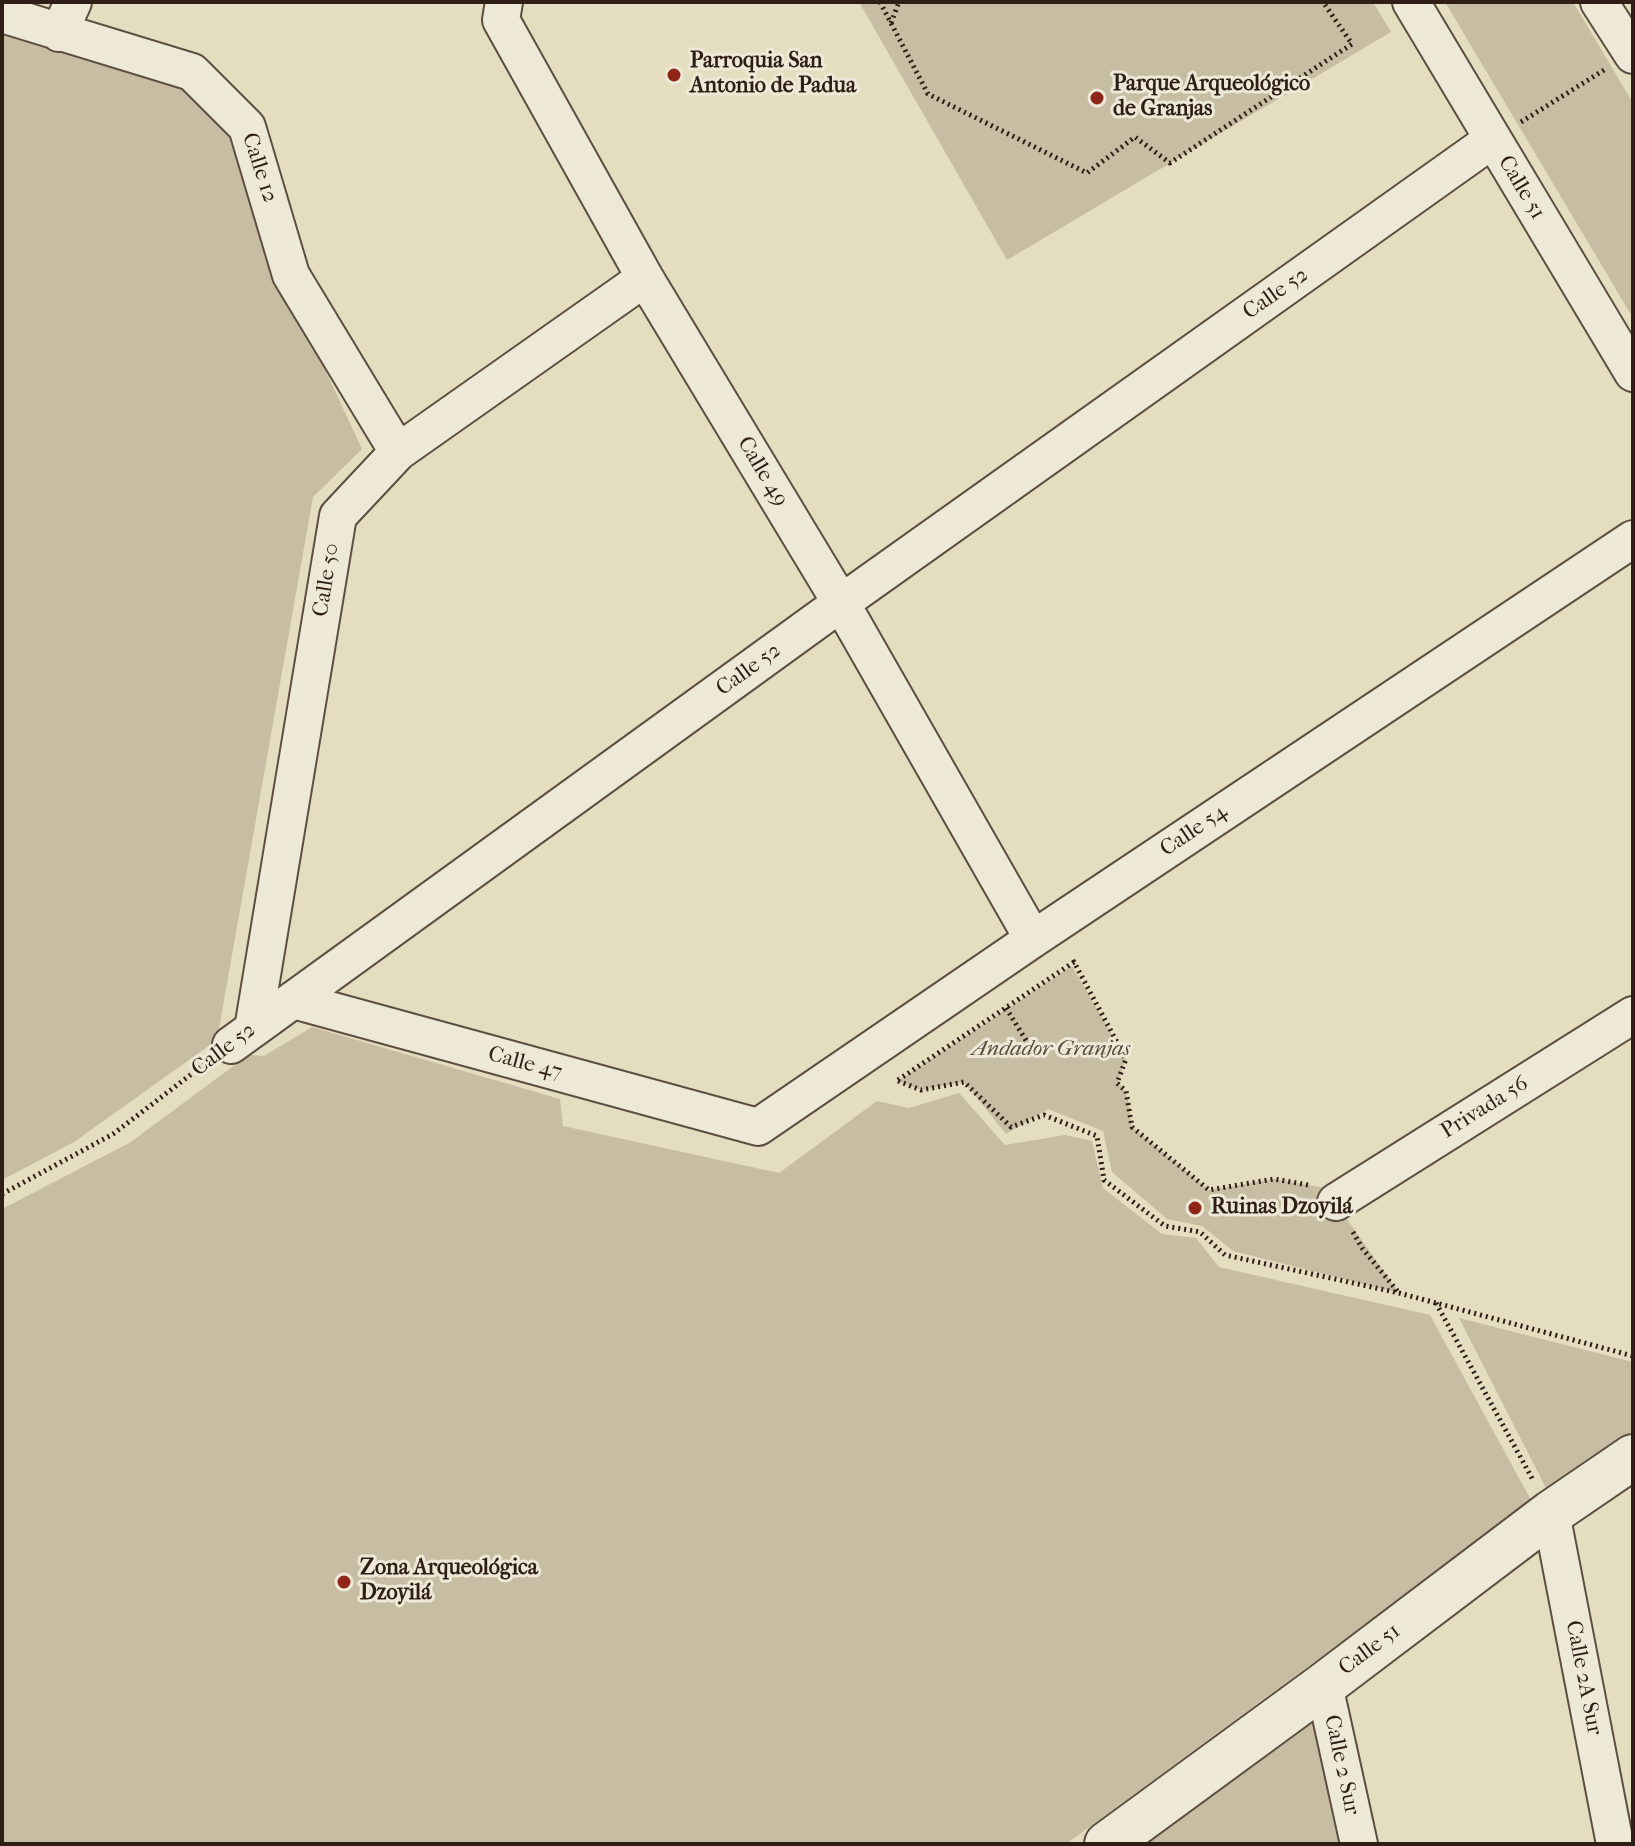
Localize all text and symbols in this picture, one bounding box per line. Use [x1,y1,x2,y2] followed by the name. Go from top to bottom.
[690,49,856,100] place label: Parroquia San Antonio de Padua
[665,66,683,84] marker: Parroquia San Antonio de Padua
[1113,72,1310,124] place label: Parque Arqueológico de Granjas
[1088,89,1106,107] marker: Parque Arqueológico de Granjas
[235,130,283,206] street label: Calle 12
[1492,151,1550,225] street label: Calle 51
[1238,262,1314,326] street label: Calle 52
[731,432,793,512] street label: Calle 49
[308,541,346,619] street label: Calle 50
[712,638,786,702] street label: Calle 52
[1155,799,1233,863] street label: Calle 54
[187,1017,261,1083] street label: Calle 52
[972,1037,1130,1063] park label: Andador Granjas
[485,1041,565,1087] street label: Calle 47
[1436,1071,1534,1145] street label: Privada 56
[1211,1195,1353,1221] place label: Ruinas Dzoyilá
[1186,1199,1204,1217] marker: Ruinas Dzoyilá
[360,1556,538,1608] place label: Zona Arqueológica Dzoyilá
[335,1573,353,1591] marker: Zona Arqueológica Dzoyilá
[1334,1618,1406,1682] street label: Calle 51
[1559,1619,1607,1737] street label: Calle 2A Sur
[1318,1713,1364,1817] street label: Calle 2 Sur

